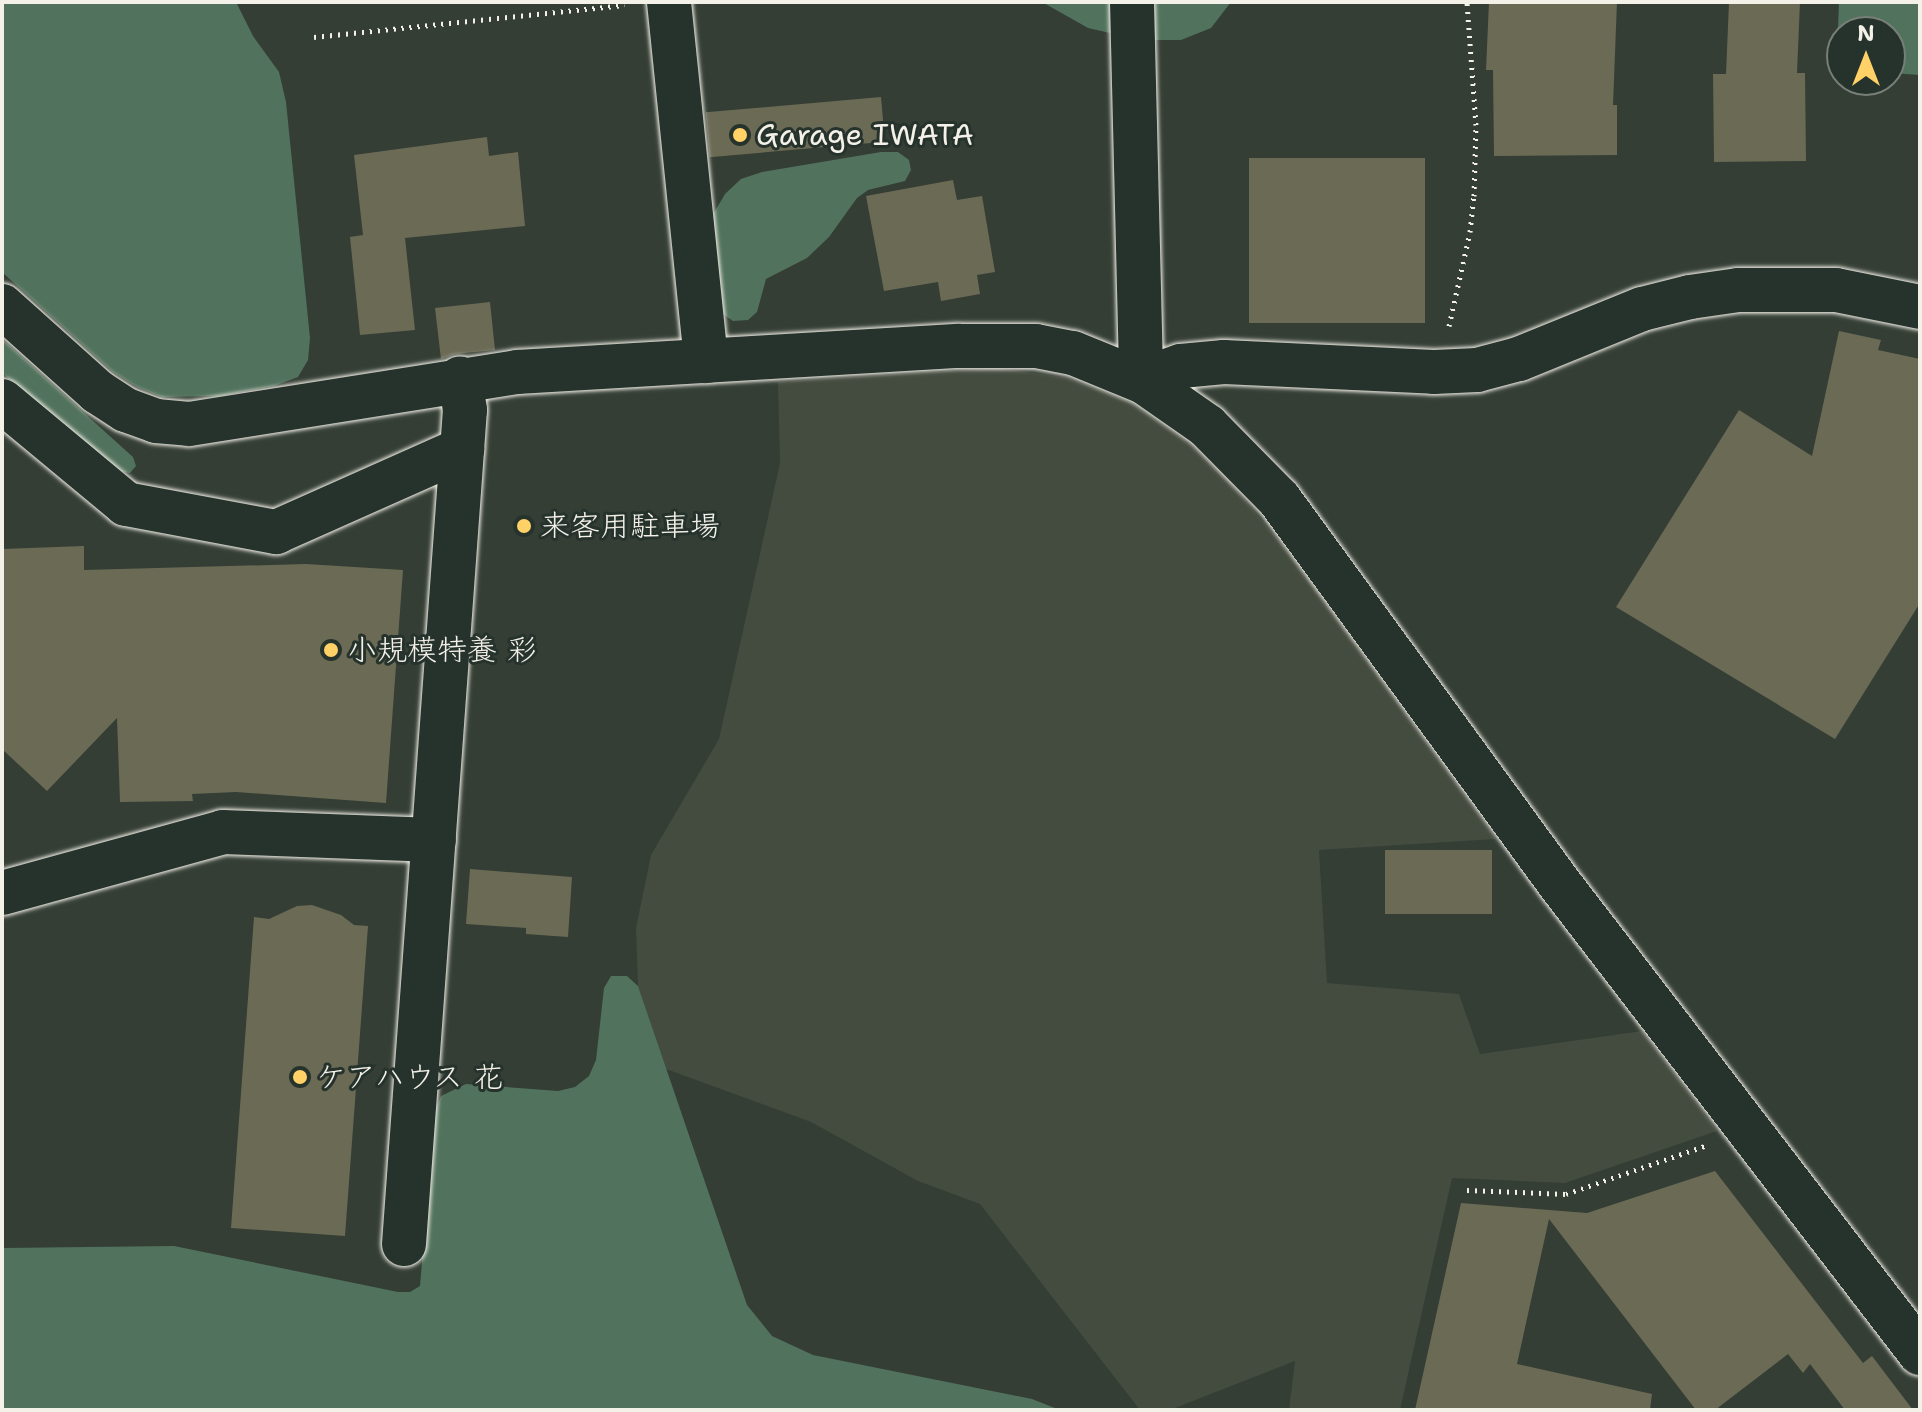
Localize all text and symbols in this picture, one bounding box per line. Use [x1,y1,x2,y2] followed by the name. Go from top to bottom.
[1826,16,1906,96] north arrow
[1857,19,1875,48] text: N
[756,117,974,153] place label: Garage IWATA
[731,126,749,144] marker: Garage IWATA
[540,508,720,544] place label: 来客用駐車場
[515,517,533,535] marker: 来客用駐車場
[347,632,537,668] place label: 小規模特養 彩
[322,641,340,659] marker: 小規模特養 彩
[316,1059,506,1095] place label: ケアハウス 花
[291,1068,309,1086] marker: ケアハウス 花

